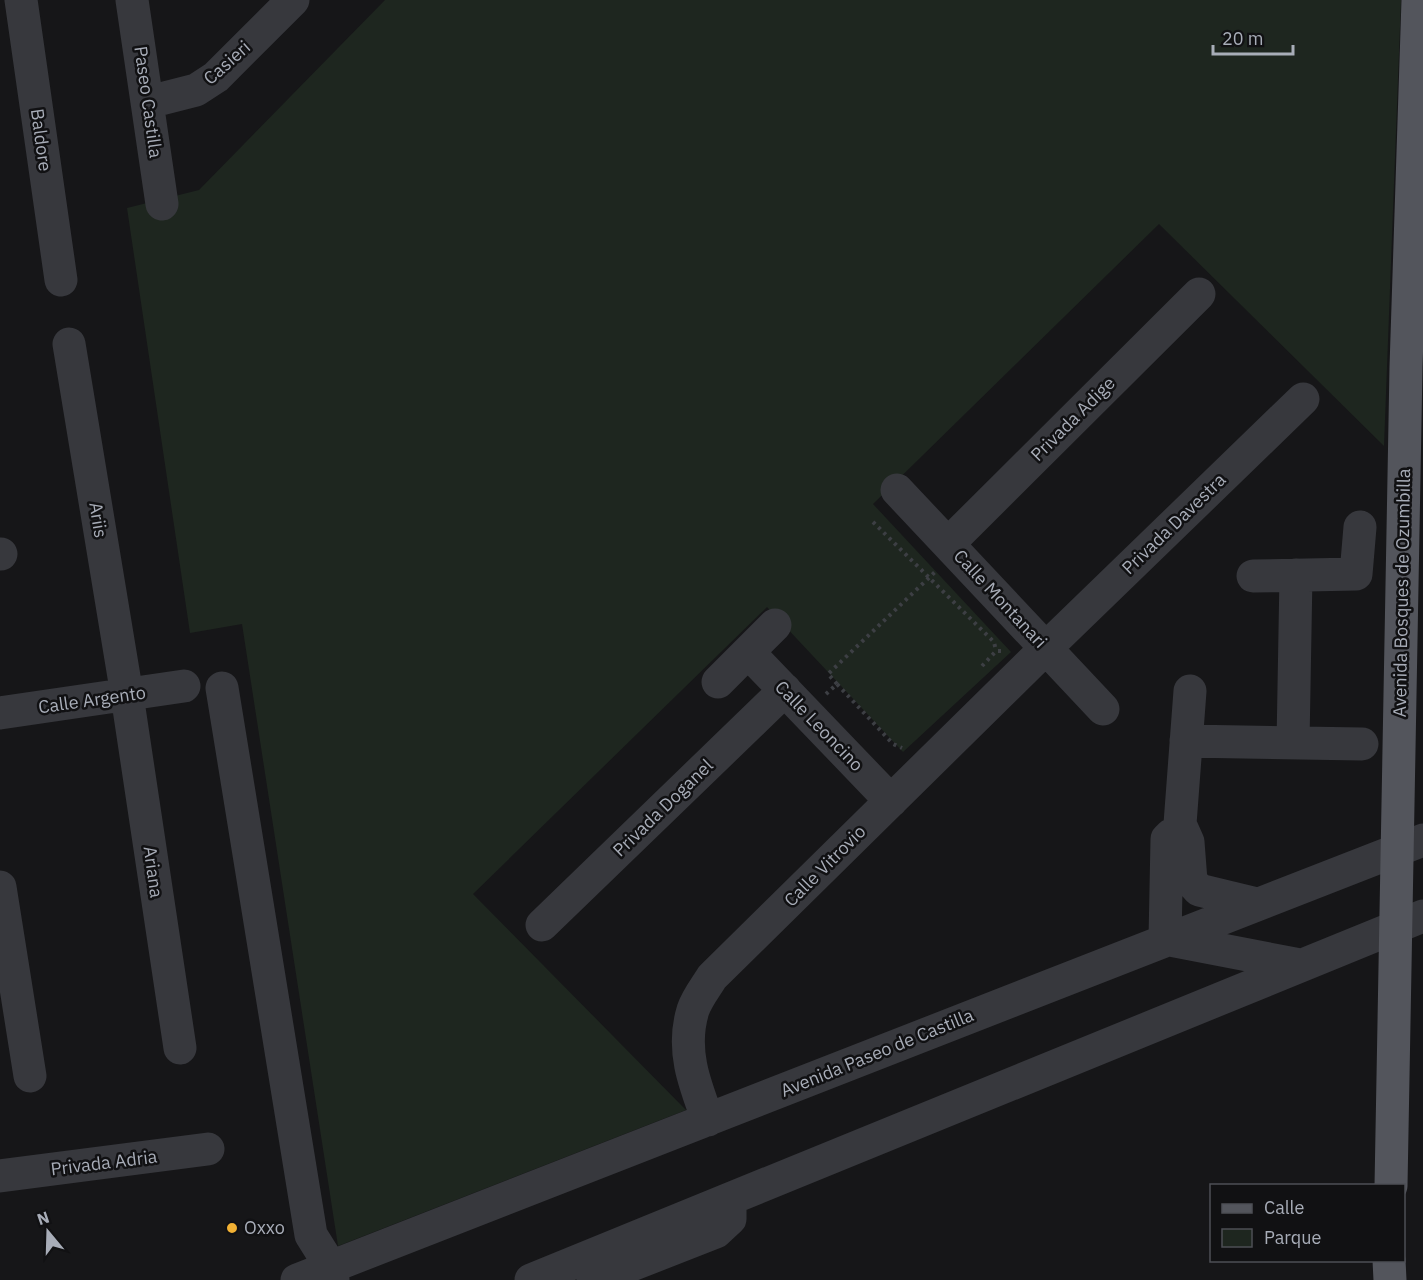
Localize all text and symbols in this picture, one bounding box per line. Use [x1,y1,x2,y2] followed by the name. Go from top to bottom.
[1213,18,1292,56] scale bar
[1222,27,1264,50] text: 20 m
[199,36,255,90] street label: Casieri
[129,44,168,160] street label: Paseo Castilla
[26,107,57,173] street label: Baldore
[1026,371,1120,466] street label: Privada Adige
[1117,468,1231,579] street label: Privada Davestra
[1388,468,1415,718] street label: Avenida Bosques de Ozumbilla
[84,500,113,539] street label: Ariis
[949,545,1052,653] street label: Calle Montanari
[770,675,868,776] street label: Calle Leoncino
[37,681,147,718] street label: Calle Argento
[608,754,718,861] street label: Privada Doganel
[779,820,870,911] street label: Calle Vitrovio
[138,845,169,900] street label: Ariana
[777,1003,977,1102] street label: Avenida Paseo de Castilla
[49,1145,159,1180] street label: Privada Adria
[1210,1184,1405,1262] legend
[1264,1196,1304,1219] text: Calle
[18,1202,78,1262] north arrow
[34,1206,52,1229] text: N
[244,1216,285,1239] place label: Oxxo
[225,1221,239,1235] marker: Oxxo
[1264,1226,1322,1249] text: Parque

